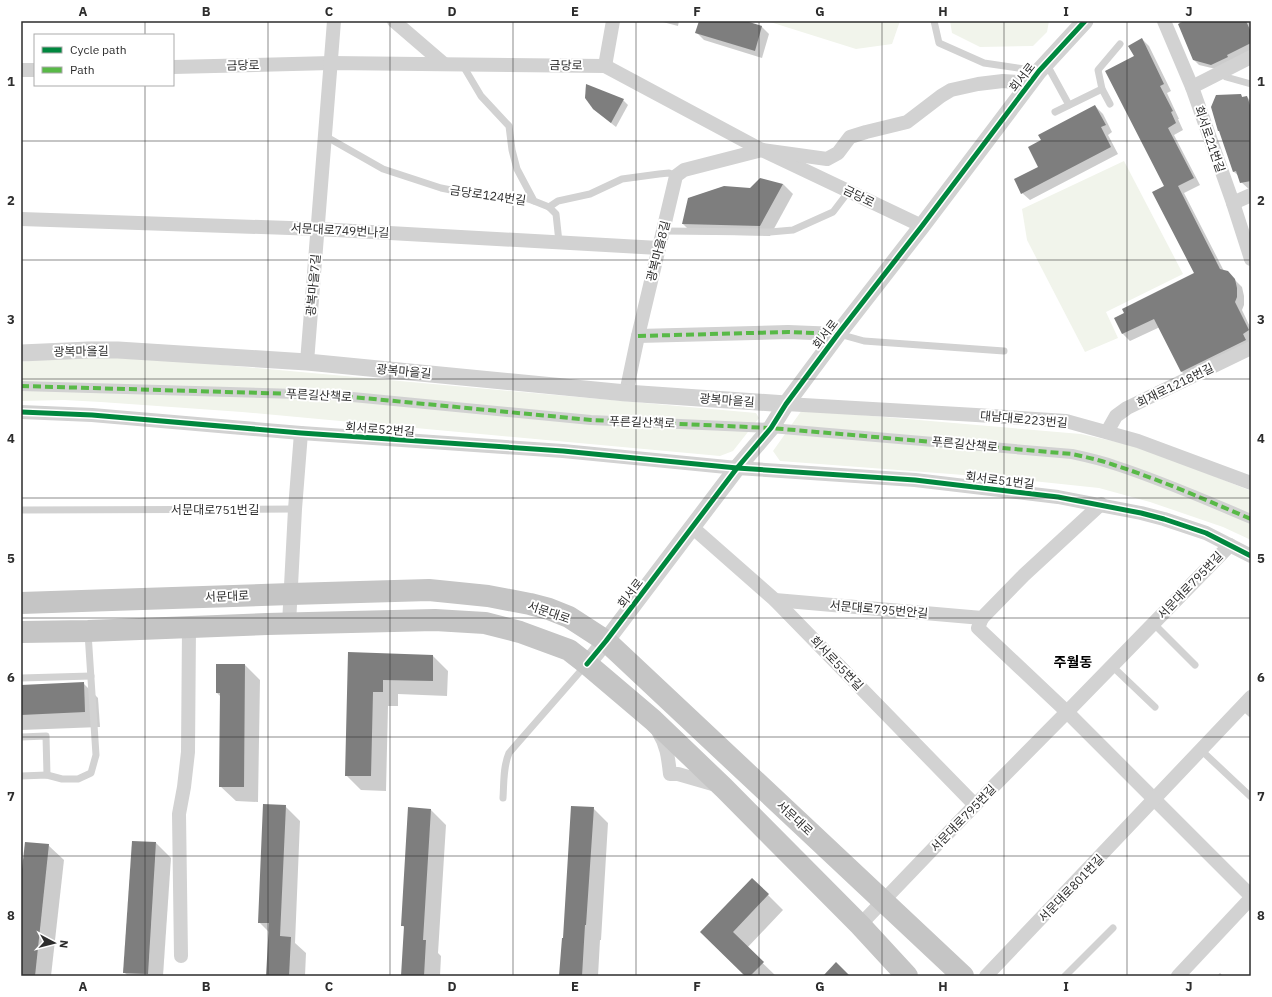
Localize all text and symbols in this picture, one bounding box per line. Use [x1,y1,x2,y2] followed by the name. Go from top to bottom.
[79,3,88,20] text: A
[202,3,211,20] text: B
[325,3,334,20] text: C
[447,3,457,20] text: D
[571,3,579,20] text: E
[693,3,701,20] text: F
[815,3,825,20] text: G
[938,3,948,20] text: H
[1063,3,1069,20] text: I
[1185,3,1193,20] text: J
[34,34,174,86] legend
[70,42,127,57] text: Cycle path
[226,57,260,73] street label: 금당로
[549,57,583,73] street label: 금당로
[1006,59,1038,95] street label: 회서로
[70,62,95,77] text: Path
[7,73,15,90] text: 1
[1257,73,1265,90] text: 1
[1192,104,1228,174] street label: 회서로21번길
[449,182,527,208] street label: 금당로124번길
[841,182,877,210] street label: 금당로
[7,192,15,209] text: 2
[1257,192,1265,209] text: 2
[643,219,673,283] street label: 광복마을8길
[290,220,390,240] street label: 서문대로749번나길
[303,253,323,317] street label: 광복마을7길
[7,311,15,328] text: 3
[1257,311,1265,328] text: 3
[809,316,841,352] street label: 회서로
[53,343,109,359] street label: 광복마을길
[1134,360,1216,410] street label: 회재로1218번길
[376,361,432,381] street label: 광복마을길
[286,386,352,404] street label: 푸른길산책로
[699,391,755,409] street label: 광복마을길
[980,408,1068,430] street label: 대남대로223번길
[609,413,675,431] street label: 푸른길산책로
[345,419,415,439] street label: 회서로52번길
[7,430,15,447] text: 4
[1257,430,1265,447] text: 4
[931,434,999,454] street label: 푸른길산책로
[965,468,1035,492] street label: 회서로51번길
[171,502,259,517] street label: 서문대로751번길
[1154,548,1226,622] street label: 서문대로795번길
[7,550,15,567] text: 5
[1257,550,1265,567] text: 5
[614,575,646,611] street label: 회서로
[205,588,249,604] street label: 서문대로
[829,597,929,621] street label: 서문대로795번안길
[526,598,572,626] street label: 서문대로
[807,633,867,693] street label: 회서로55번길
[1054,653,1092,671] district label: 주월동
[7,669,15,686] text: 6
[1257,669,1265,686] text: 6
[927,781,999,855] street label: 서문대로795번길
[7,788,15,805] text: 7
[1257,788,1265,805] text: 7
[774,797,816,839] street label: 서문대로
[1035,851,1107,925] street label: 서문대로801번길
[7,907,15,924] text: 8
[1257,907,1265,924] text: 8
[34,923,74,963] north arrow
[56,939,71,949] text: N
[79,978,88,995] text: A
[202,978,211,995] text: B
[325,978,334,995] text: C
[447,978,457,995] text: D
[571,978,579,995] text: E
[693,978,701,995] text: F
[815,978,825,995] text: G
[938,978,948,995] text: H
[1063,978,1069,995] text: I
[1185,978,1193,995] text: J

